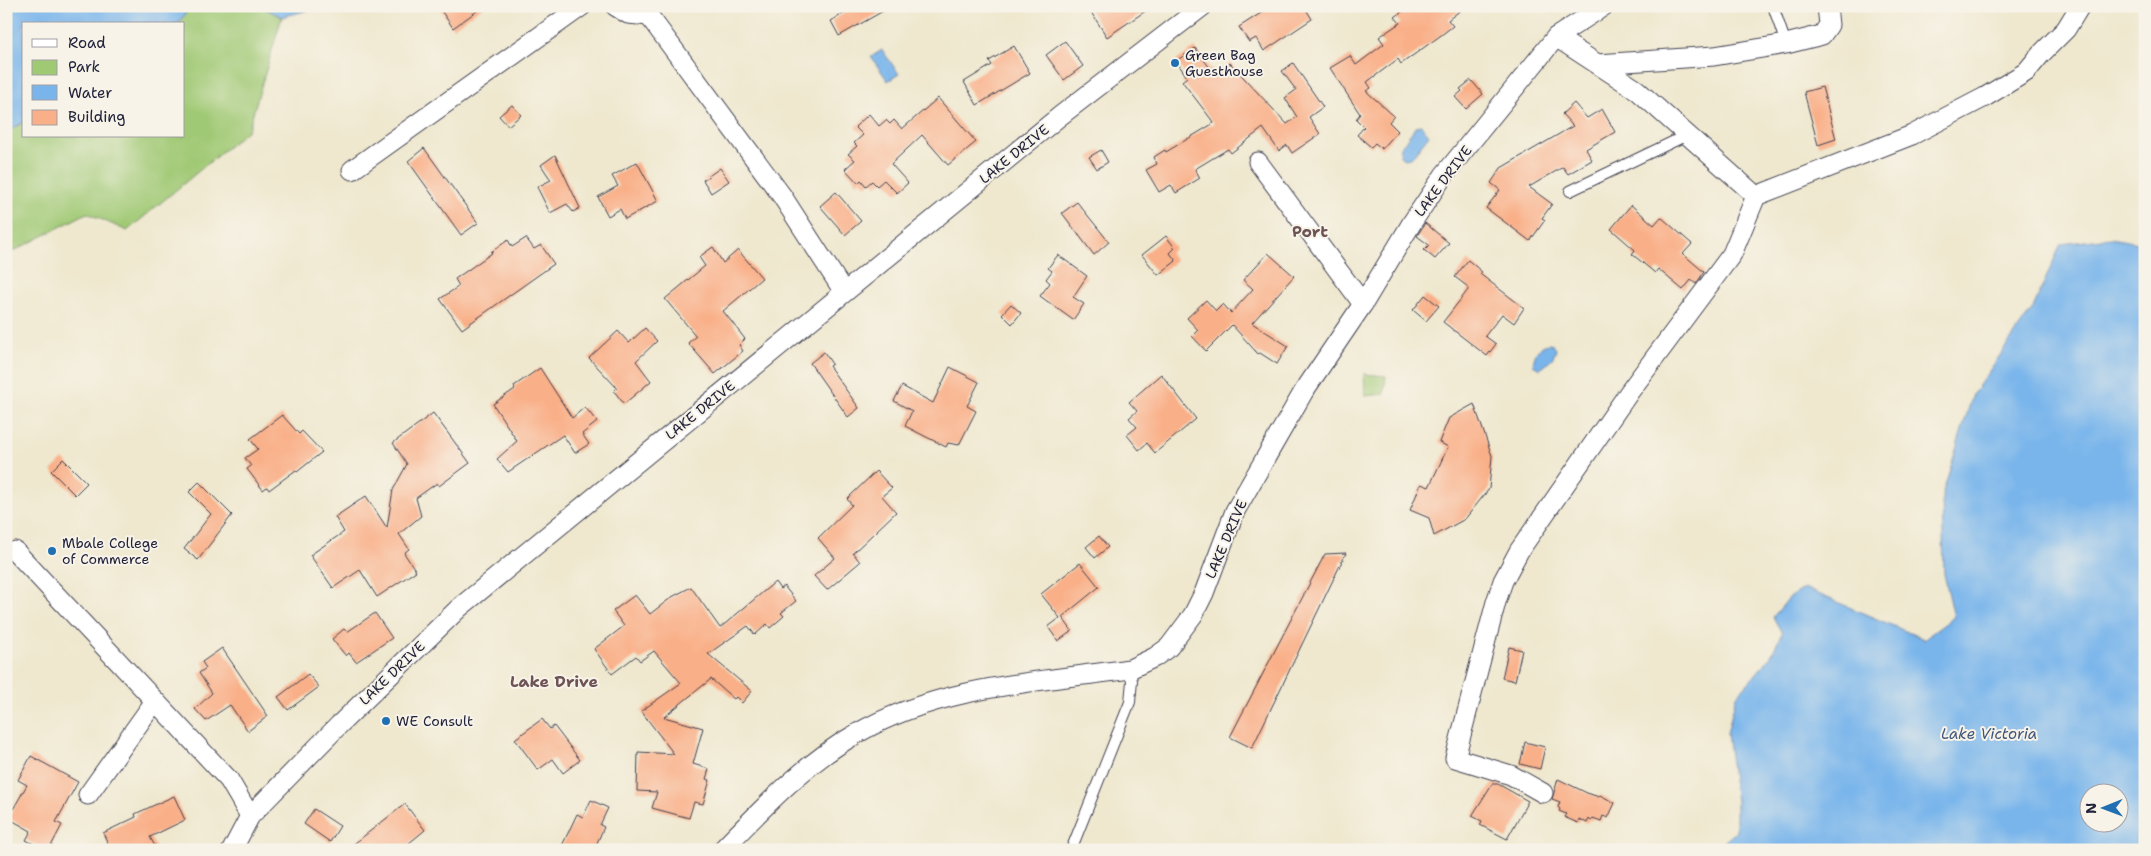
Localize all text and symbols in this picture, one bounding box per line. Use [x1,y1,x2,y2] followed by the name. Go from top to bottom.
[22,22,185,138] legend
[68,33,106,53] text: Road
[1185,46,1263,80] place label: Green Bag Guesthouse
[68,57,100,77] text: Park
[1169,57,1181,69] marker: Green Bag Guesthouse
[68,83,112,103] text: Water
[68,107,125,127] text: Building
[976,120,1053,188] street label: LAKE DRIVE
[1410,142,1476,220] street label: LAKE DRIVE
[1292,221,1328,242] district label: Port
[662,376,739,444] street label: LAKE DRIVE
[1201,496,1251,581] street label: LAKE DRIVE
[62,534,158,568] place label: Mbale College of Commerce
[46,545,58,557] marker: Mbale College of Commerce
[355,637,429,709] street label: LAKE DRIVE
[510,671,598,692] district label: Lake Drive
[396,712,473,730] place label: WE Consult
[380,715,392,727] marker: WE Consult
[1941,724,2037,744] water label: Lake Victoria
[2078,784,2128,834] north arrow
[2082,803,2100,814] text: N

